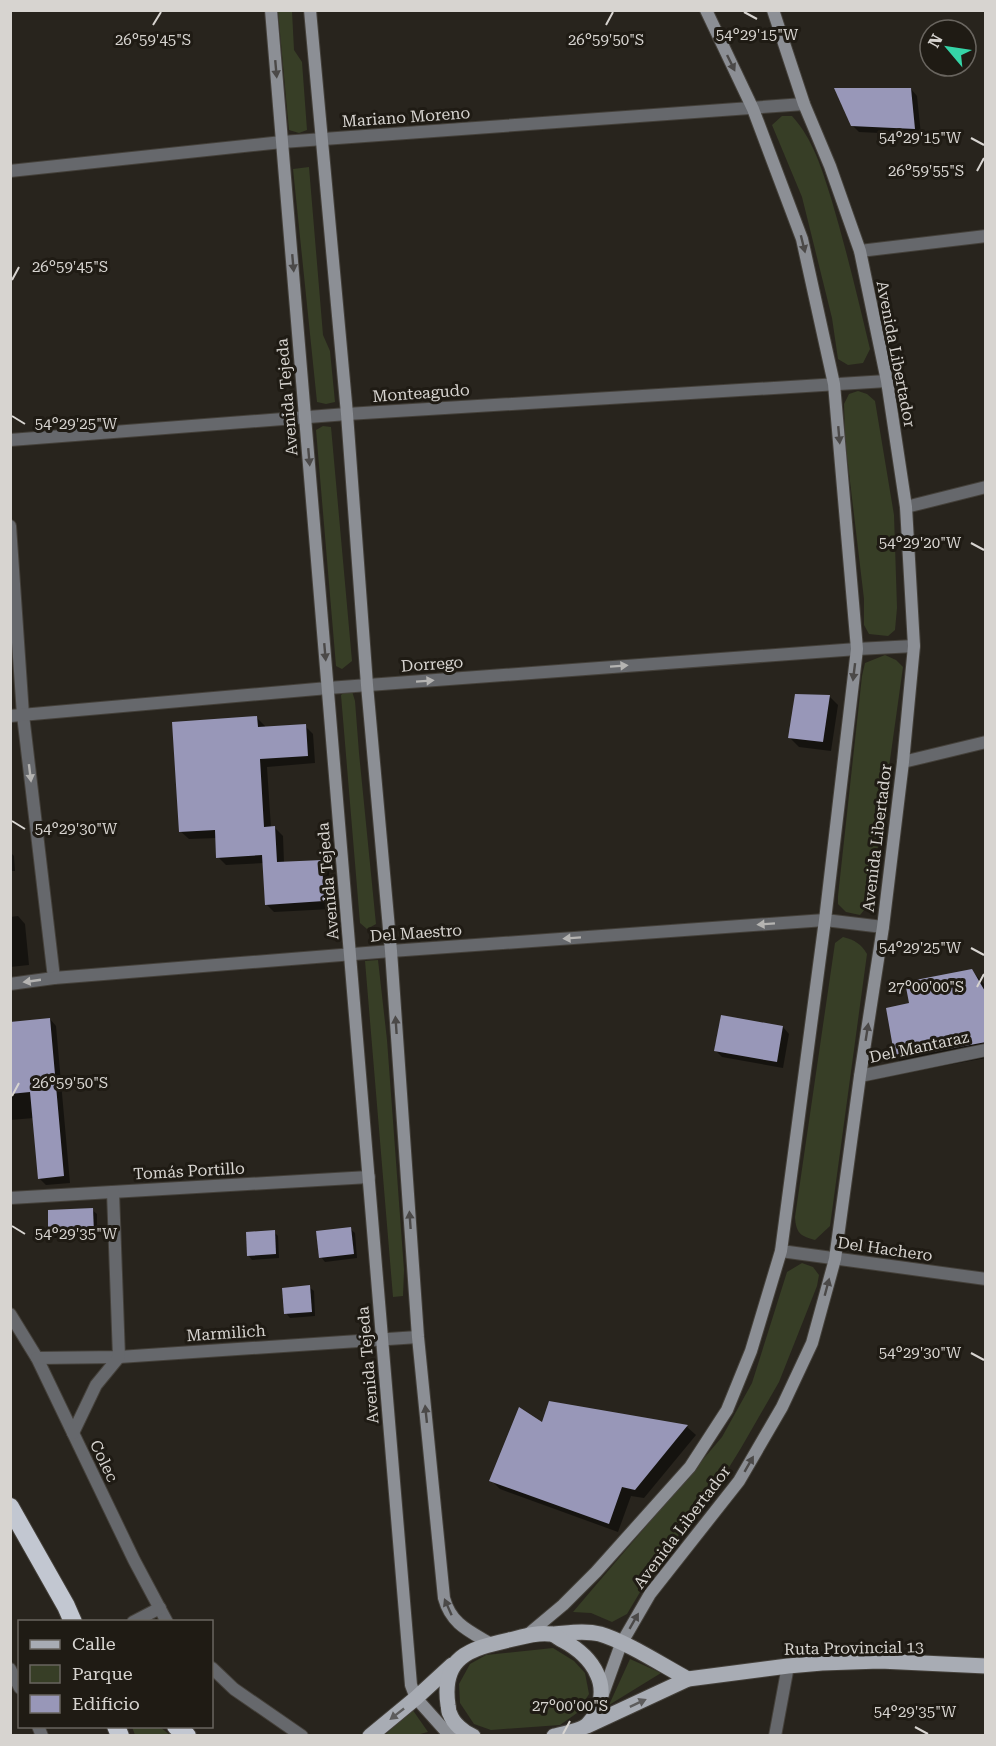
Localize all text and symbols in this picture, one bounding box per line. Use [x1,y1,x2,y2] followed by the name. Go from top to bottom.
[918,18,978,78] north arrow
[716,26,799,44] text: 54°29'15"W
[115,31,191,49] text: 26°59'45"S
[568,31,644,49] text: 26°59'50"S
[924,31,947,51] text: N
[727,55,736,72] one-way arrow
[271,59,281,78] one-way arrow
[341,103,471,131] street label: Mariano Moreno
[879,129,962,147] text: 54°29'15"W
[888,162,964,180] text: 26°59'55"S
[799,235,809,253] one-way arrow
[288,254,298,273] one-way arrow
[32,258,108,276] text: 26°59'45"S
[872,279,920,429] street label: Avenida Libertador
[272,337,302,457] street label: Avenida Tejeda
[372,380,470,406] street label: Monteagudo
[35,415,118,433] text: 54°29'25"W
[834,426,844,445] one-way arrow
[304,448,314,467] one-way arrow
[879,534,962,552] text: 54°29'20"W
[321,642,330,661] one-way arrow
[400,652,464,676] street label: Dorrego
[610,662,629,671] one-way arrow
[849,662,859,681] one-way arrow
[415,676,434,686] one-way arrow
[859,763,896,913] street label: Avenida Libertador
[25,764,34,783] one-way arrow
[35,820,118,838] text: 54°29'30"W
[313,821,343,941] street label: Avenida Tejeda
[369,920,463,946] street label: Del Maestro
[757,920,776,929] one-way arrow
[562,933,581,943] one-way arrow
[879,939,962,957] text: 54°29'25"W
[23,977,42,986] one-way arrow
[888,978,964,996] text: 27°00'00"S
[392,1016,401,1035] one-way arrow
[862,1023,871,1042] one-way arrow
[867,1027,971,1067] street label: Del Mantaraz
[32,1074,108,1092] text: 26°59'50"S
[133,1159,245,1183] street label: Tomás Portillo
[405,1210,415,1229] one-way arrow
[35,1225,118,1243] text: 54°29'35"W
[836,1233,934,1265] street label: Del Hachero
[823,1278,833,1296] one-way arrow
[353,1305,383,1425] street label: Avenida Tejeda
[186,1321,266,1345] street label: Marmilich
[879,1344,962,1362] text: 54°29'30"W
[421,1404,431,1423] one-way arrow
[86,1437,122,1485] street label: Colec
[744,1455,754,1472] one-way arrow
[630,1462,735,1592] street label: Avenida Libertador
[443,1598,453,1616] one-way arrow
[629,1613,639,1630] one-way arrow
[18,1620,213,1728] legend
[72,1633,116,1654] text: Calle
[784,1637,924,1659] street label: Ruta Provincial 13
[72,1663,133,1684] text: Parque
[72,1693,140,1714] text: Edificio
[532,1697,608,1715] text: 27°00'00"S
[629,1698,646,1707] one-way arrow
[874,1703,957,1721] text: 54°29'35"W
[389,1707,405,1720] one-way arrow

